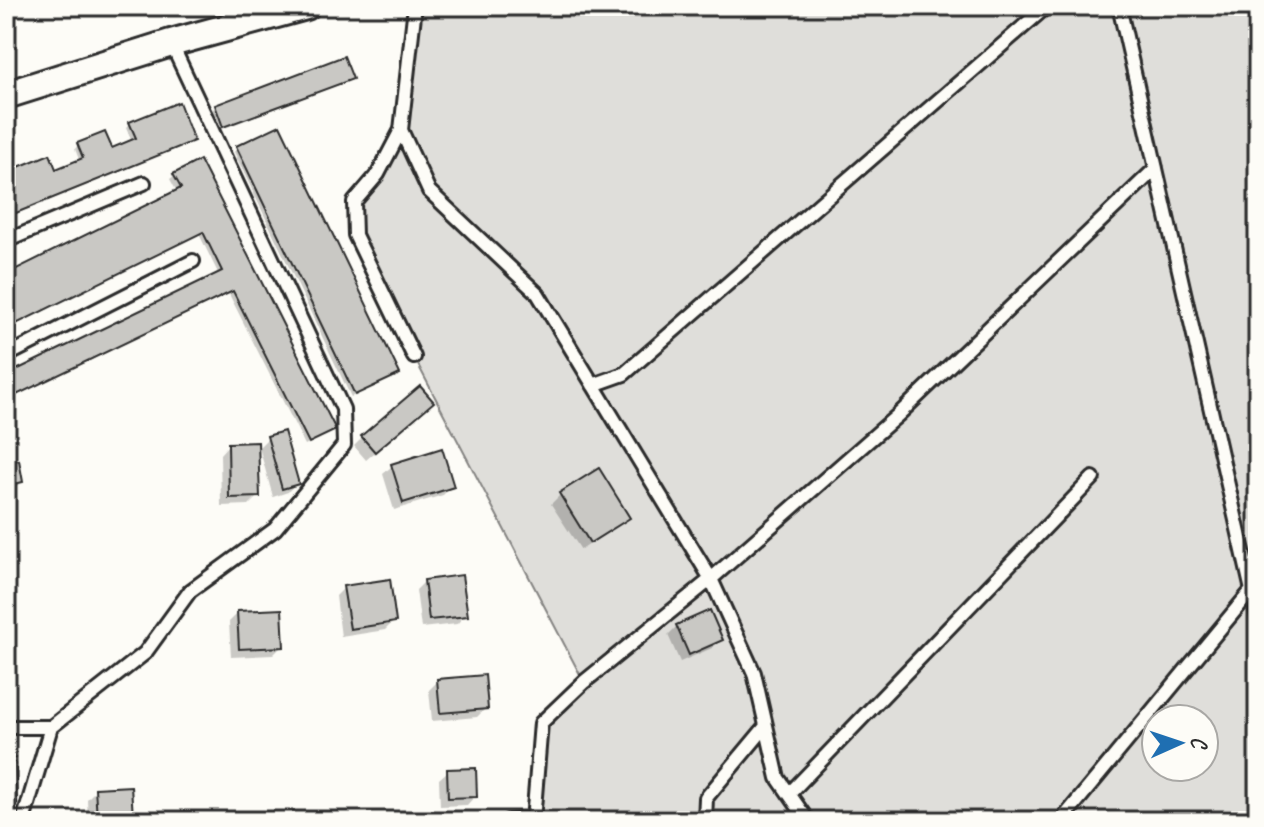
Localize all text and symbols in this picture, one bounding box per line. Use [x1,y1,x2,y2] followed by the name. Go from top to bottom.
[1140,703,1220,783] north arrow
[1185,736,1213,751] text: С

